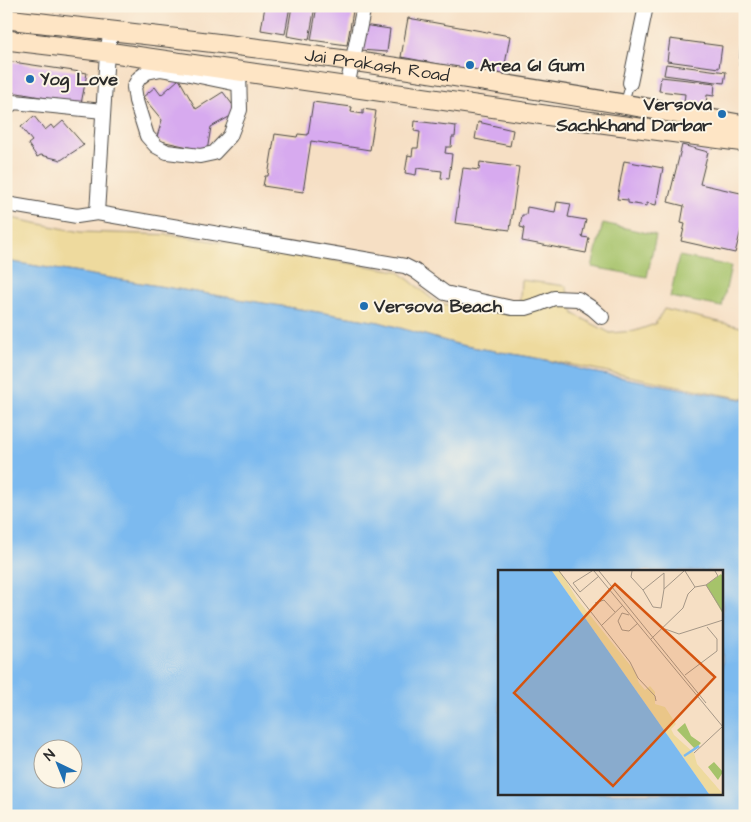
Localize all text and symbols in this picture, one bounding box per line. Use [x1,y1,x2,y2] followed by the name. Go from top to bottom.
[303,42,451,88] street label: Jai Prakash Road
[480,53,585,78] place label: Area 61 Gum
[464,59,476,71] marker: Area 61 Gum
[40,67,118,93] place label: Yog Love
[24,73,36,85] marker: Yog Love
[555,92,713,138] place label: Versova Sachkhand Darbar
[716,108,728,120] marker: Versova Sachkhand Darbar
[373,294,503,319] place label: Versova Beach
[358,300,370,312] marker: Versova Beach
[498,570,724,794] inset map
[32,740,82,790] north arrow
[40,745,60,766] text: N

